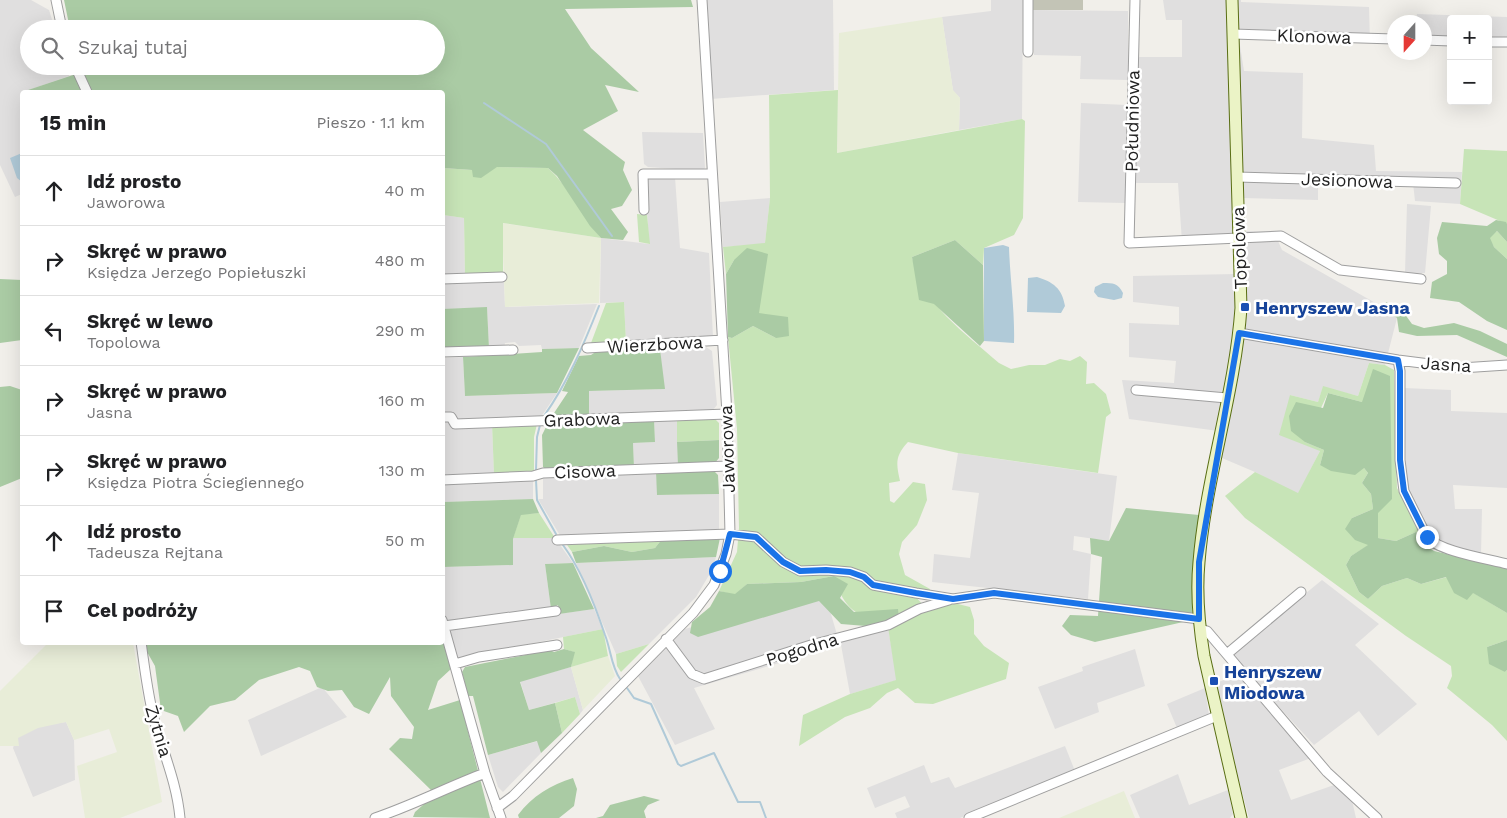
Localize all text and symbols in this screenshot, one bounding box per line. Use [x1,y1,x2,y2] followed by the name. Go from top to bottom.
[1387,15,1432,60] north arrow
[1447,15,1492,105] map controls
[1447,15,1492,60] button: +
[20,20,445,75] search box
[1276,24,1352,48] street label: Klonowa
[38,34,66,62] icon: search
[78,36,188,59] text: Szukaj tutaj
[1447,60,1492,105] button: −
[1121,70,1143,172] street label: Południowa
[40,110,106,135] text: 15 min
[316,113,425,132] text: Pieszo · 1.1 km
[1301,168,1393,192] street label: Jesionowa
[87,170,181,193] text: Idź prosto
[40,177,68,205] icon: ahead
[385,181,425,200] text: 40 m
[87,193,165,212] text: Jaworowa
[1227,206,1251,290] street label: Topolowa
[87,240,227,263] text: Skręć w prawo
[40,247,68,275] icon: right
[375,251,425,270] text: 480 m
[87,263,306,282] text: Księdza Jerzego Popiełuszki
[1255,297,1410,318] place label: Henryszew Jasna
[1239,301,1251,313] marker: Henryszew Jasna
[87,310,213,333] text: Skręć w lewo
[40,317,68,345] icon: left
[375,321,425,340] text: 290 m
[606,331,704,357] street label: Wierzbowa
[87,333,161,352] text: Topolowa
[1420,352,1472,376] street label: Jasna
[87,380,227,403] text: Skręć w prawo
[40,387,68,415] icon: right
[378,391,425,410] text: 160 m
[87,403,132,422] text: Jasna
[715,405,739,493] street label: Jaworowa
[543,407,621,431] street label: Grabowa
[87,450,227,473] text: Skręć w prawo
[40,457,68,485] icon: right
[554,459,616,483] street label: Cisowa
[379,461,425,480] text: 130 m
[87,473,304,492] text: Księdza Piotra Ściegiennego
[87,520,181,543] text: Idź prosto
[1416,526,1439,549] route end
[40,527,68,555] icon: ahead
[385,531,425,550] text: 50 m
[87,543,223,562] text: Tadeusza Rejtana
[709,560,732,583] route start
[40,597,68,625] icon: arrive
[87,599,197,622] text: Cel podróży
[763,628,841,670] street label: Pogodna
[1224,661,1323,703] place label: Henryszew Miodowa
[1208,675,1220,687] marker: Henryszew Miodowa
[141,702,177,760] street label: Żytnia

